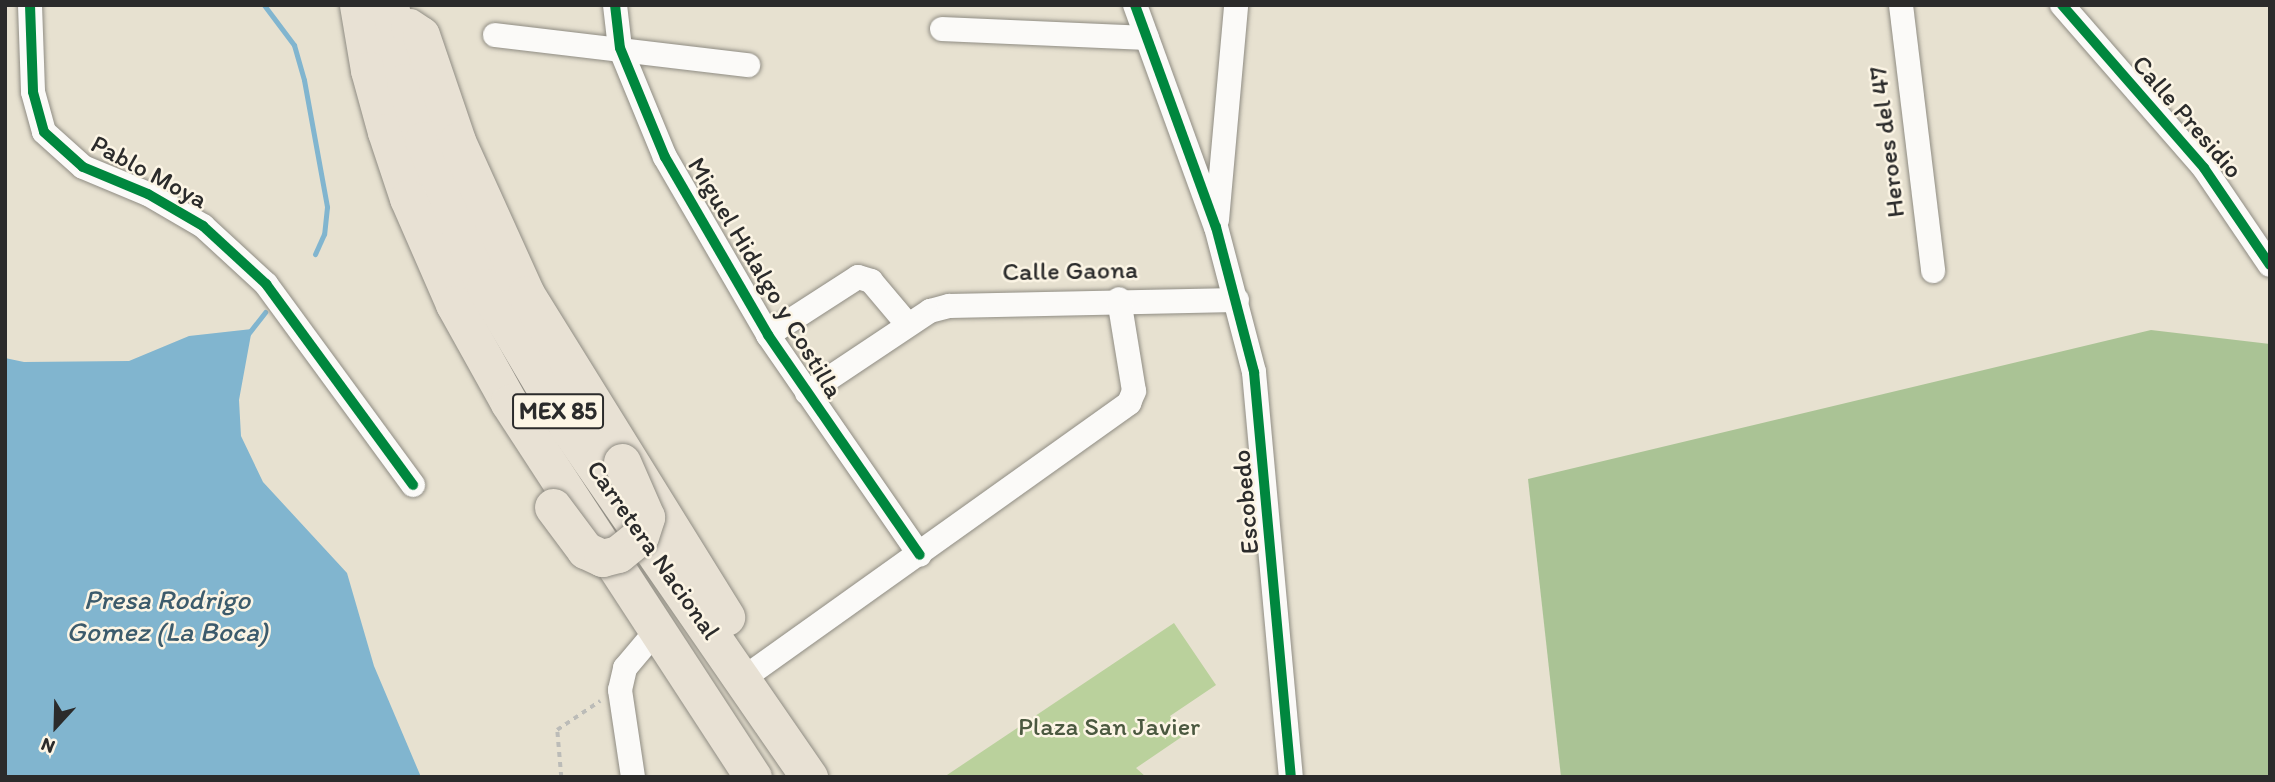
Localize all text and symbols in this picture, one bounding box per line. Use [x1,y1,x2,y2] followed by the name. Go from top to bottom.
[2125,49,2249,185] street label: Calle Presidio
[1862,65,1912,219] street label: Heroes del 47
[86,129,212,215] street label: Pablo Moya
[681,152,849,404] street label: Miguel Hidalgo y Costilla
[1002,254,1138,288] street label: Calle Gaona
[511,390,605,432] road number: MEX 85
[1226,449,1266,555] street label: Escobedo
[579,454,727,646] street label: Carretera Nacional
[66,582,268,648] water label: Presa Rodrigo Gomez (La Boca)
[21,691,91,761] north arrow
[1018,711,1200,743] park label: Plaza San Javier
[38,733,58,759] text: N

